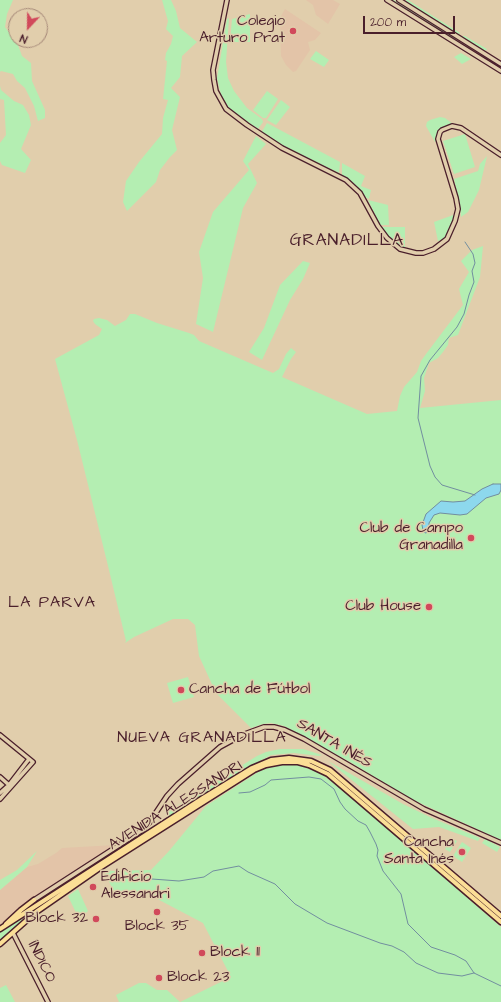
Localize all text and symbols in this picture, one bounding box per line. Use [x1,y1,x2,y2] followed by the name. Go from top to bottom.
[8,8,48,48] north arrow
[365,8,457,34] scale bar
[199,13,285,48] place label: Colegio Arturo Prat
[370,14,406,31] text: 200 m
[288,26,298,36] marker: Colegio Arturo Prat
[18,30,30,47] text: N
[290,231,404,251] district label: GRANADILLA
[359,520,463,555] place label: Club de Campo Granadilla
[466,533,476,543] marker: Club de Campo Granadilla
[8,594,96,614] district label: LA PARVA
[345,598,421,616] place label: Club House
[424,602,434,612] marker: Club House
[189,681,310,699] place label: Cancha de Fútbol
[176,685,186,695] marker: Cancha de Fútbol
[293,715,375,773] street label: SANTA INÉS
[117,729,287,749] district label: NUEVA GRANADILLA
[106,757,246,855] street label: AVENIDA ALESSANDRI
[384,834,454,869] place label: Cancha Santa Inés
[457,847,467,857] marker: Cancha Santa Inés
[101,869,170,904] place label: Edificio Alessandri
[88,882,98,892] marker: Edificio Alessandri
[152,907,162,917] marker: Block 35
[26,910,88,928] place label: Block 32
[91,914,101,924] marker: Block 32
[125,918,189,936] place label: Block 35
[23,938,59,986] street label: ÍNDICO
[210,944,260,962] place label: Block 11
[197,948,207,958] marker: Block 11
[167,969,229,987] place label: Block 23
[154,973,164,983] marker: Block 23

